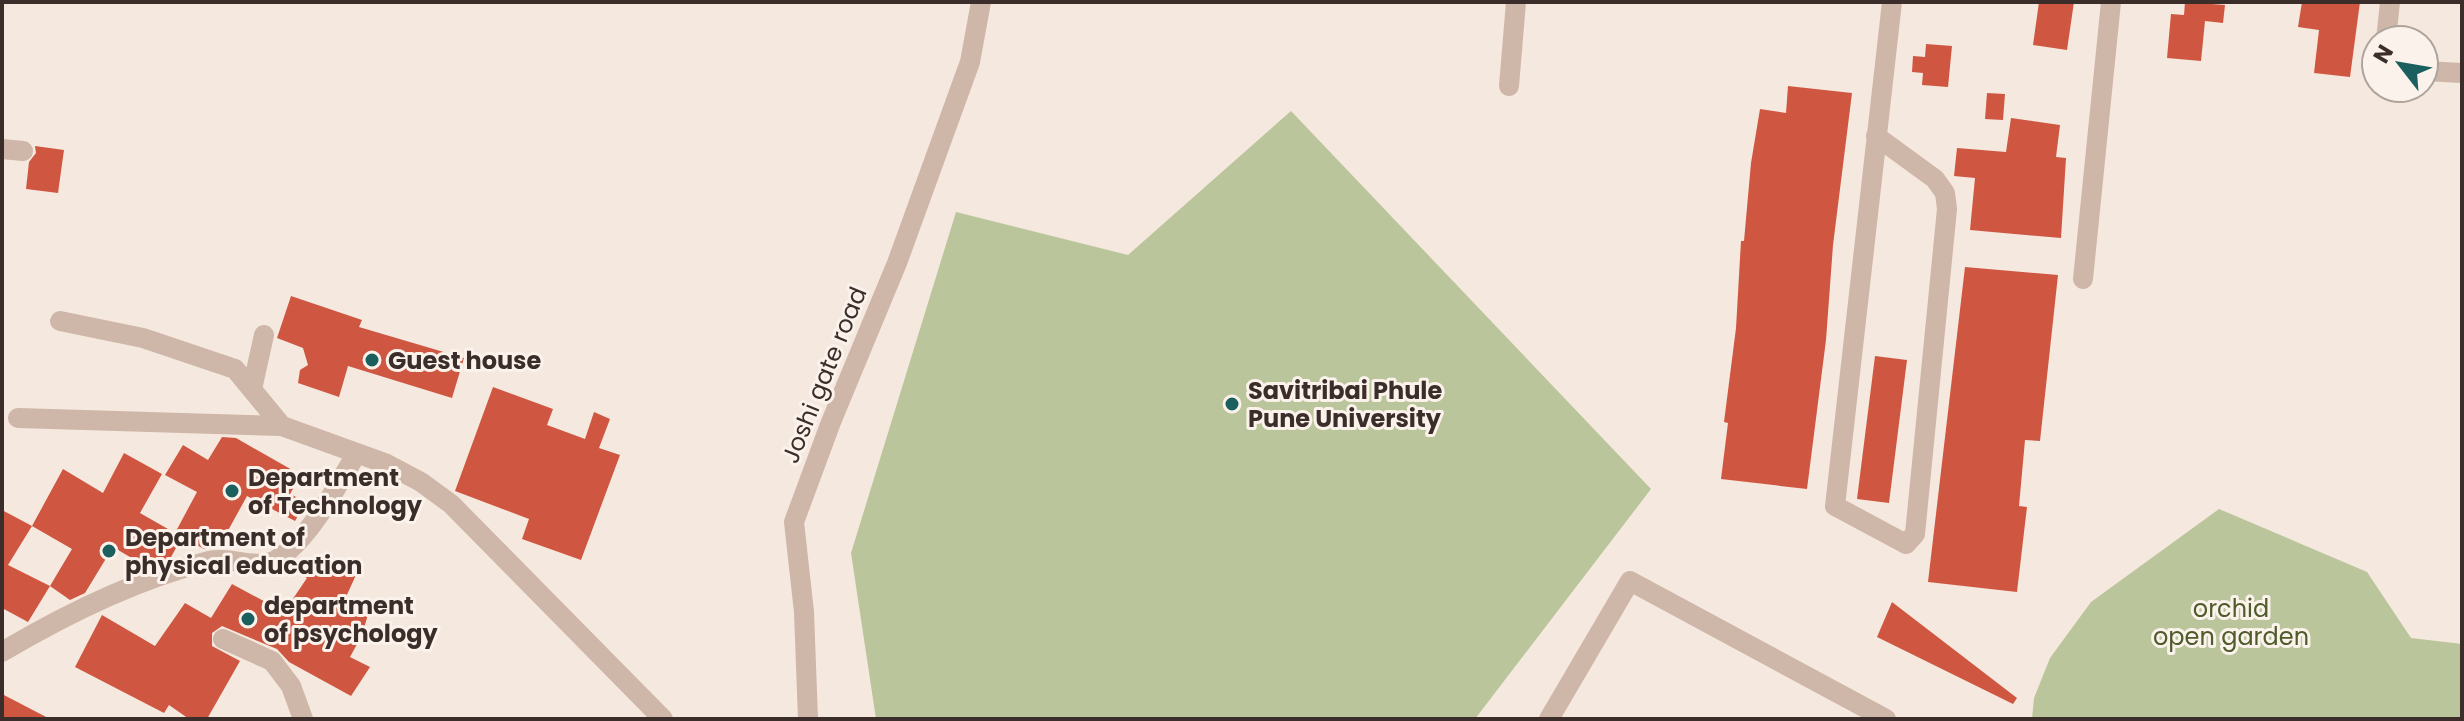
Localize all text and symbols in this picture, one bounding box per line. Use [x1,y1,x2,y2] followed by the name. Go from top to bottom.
[2360,24,2440,104] north arrow
[2366,39,2401,69] text: N
[774,282,874,468] street label: Joshi gate road
[388,344,542,377] place label: Guest house
[363,351,381,369] marker: Guest house
[1248,374,1442,435] place label: Savitribai Phule Pune University
[1223,395,1241,413] marker: Savitribai Phule Pune University
[248,461,423,522] place label: Department of Technology
[223,482,241,500] marker: Department of Technology
[125,521,362,582] place label: Department of physical education
[100,542,118,560] marker: Department of physical education
[264,589,439,650] place label: department of psychology
[2153,592,2309,653] park label: orchid open garden
[239,610,257,628] marker: department of psychology

